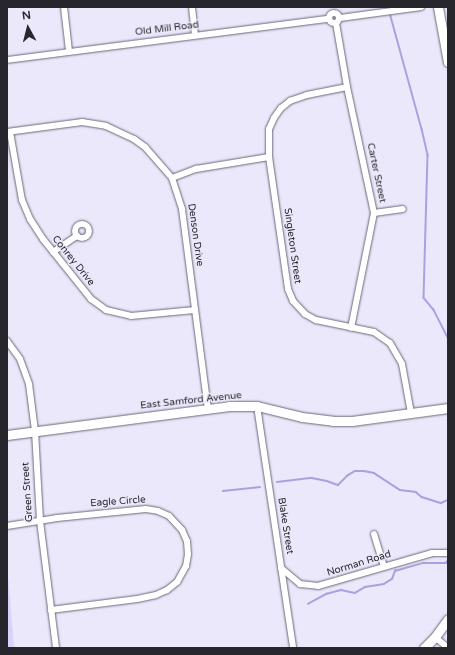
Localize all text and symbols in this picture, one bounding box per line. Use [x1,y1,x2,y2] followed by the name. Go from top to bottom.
[8,8,48,48] north arrow
[21,9,32,23] text: N
[134,19,200,39] street label: Old Mill Road
[364,142,388,204] street label: Carter Street
[185,203,205,267] street label: Denson Drive
[281,207,303,285] street label: Singleton Street
[49,234,97,288] street label: Conrey Drive
[140,390,242,412] street label: East Samford Avenue
[20,462,36,522] street label: Green Street
[90,494,146,510] street label: Eagle Circle
[275,497,295,555] street label: Blake Street
[325,549,393,579] street label: Norman Road

